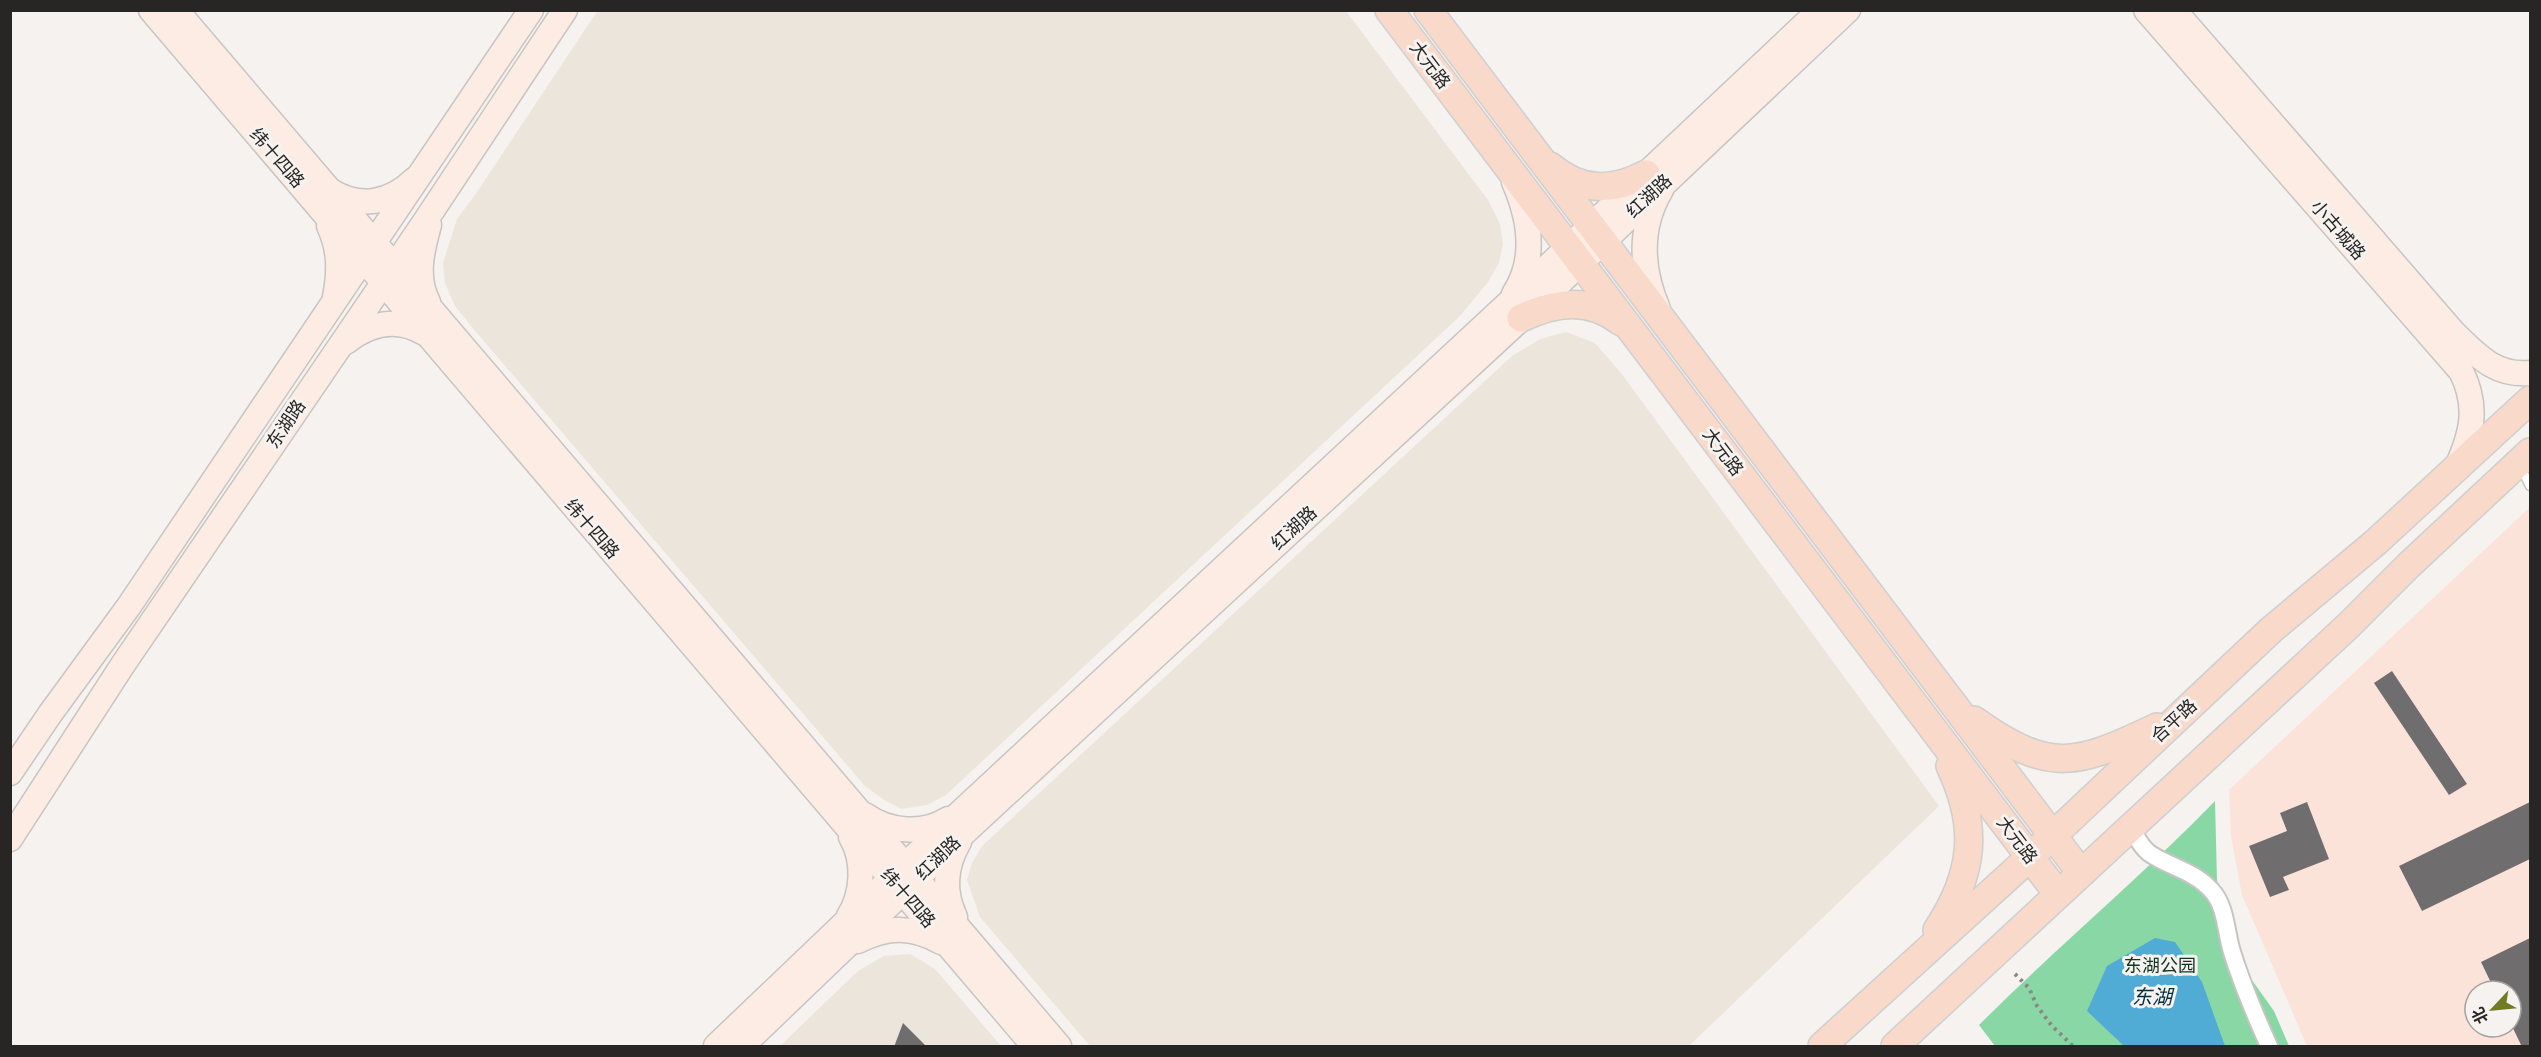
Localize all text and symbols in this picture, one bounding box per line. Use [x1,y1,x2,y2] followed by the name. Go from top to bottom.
[1405,36,1456,93] street label: 大元路
[245,123,310,192] street label: 纬十四路
[1621,169,1676,222] street label: 红湖路
[2306,195,2371,264] street label: 小古城路
[261,395,310,453] street label: 东湖路
[1698,423,1749,480] street label: 大元路
[560,494,625,563] street label: 纬十四路
[1266,501,1321,554] street label: 红湖路
[2146,694,2201,747] street label: 合平路
[1992,811,2043,868] street label: 大元路
[910,831,965,885] street label: 红湖路
[876,863,941,932] street label: 纬十四路
[2124,954,2196,977] park label: 东湖公园
[2463,979,2523,1039] north arrow
[2132,984,2175,1009] water label: 东湖
[2467,1004,2492,1027] text: 北

